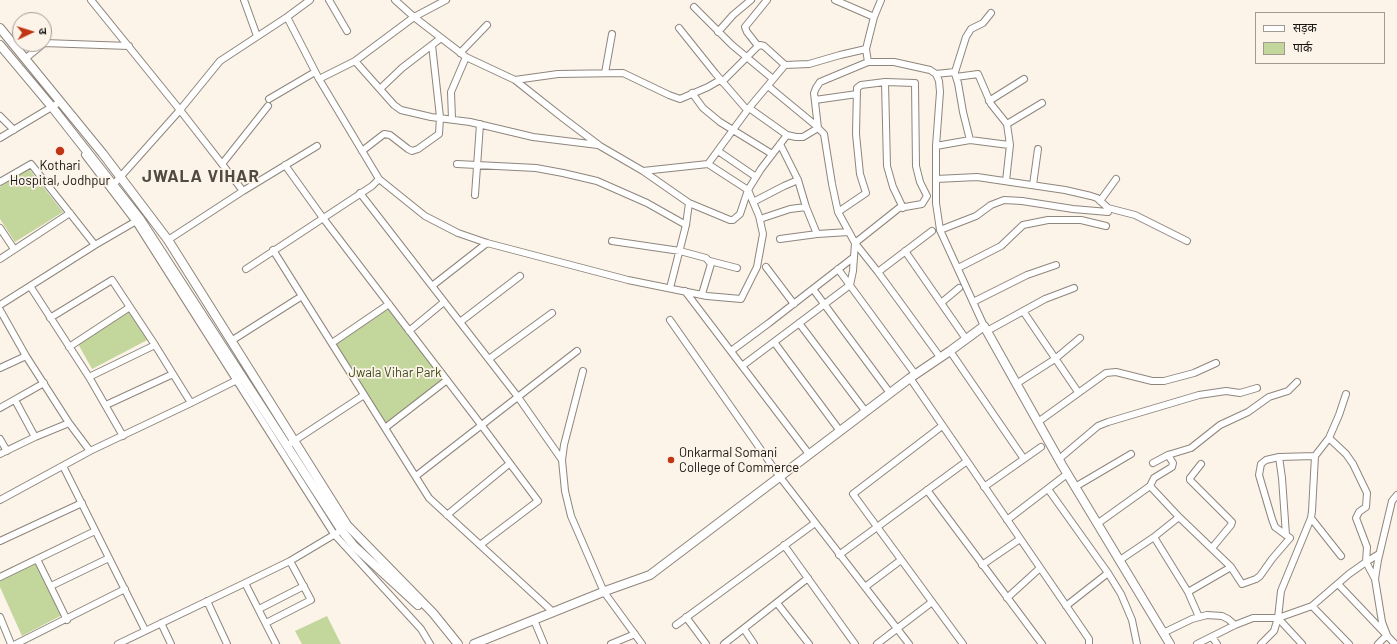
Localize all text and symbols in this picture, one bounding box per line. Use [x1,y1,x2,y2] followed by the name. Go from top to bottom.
[12,12,52,52] north arrow
[1255,12,1385,64] legend
[1293,20,1317,34] text: सड़क
[37,28,50,35] text: उ
[1293,40,1312,54] text: पार्क
[54,145,66,157] marker: Kothari Hospital, Jodhpur
[10,158,110,189] place label: Kothari Hospital, Jodhpur
[142,166,260,186] district label: JWALA VIHAR
[348,365,442,381] park label: Jwala Vihar Park
[679,445,799,476] place label: Onkarmal Somani College of Commerce
[666,455,676,465] marker: Onkarmal Somani College of Commerce

